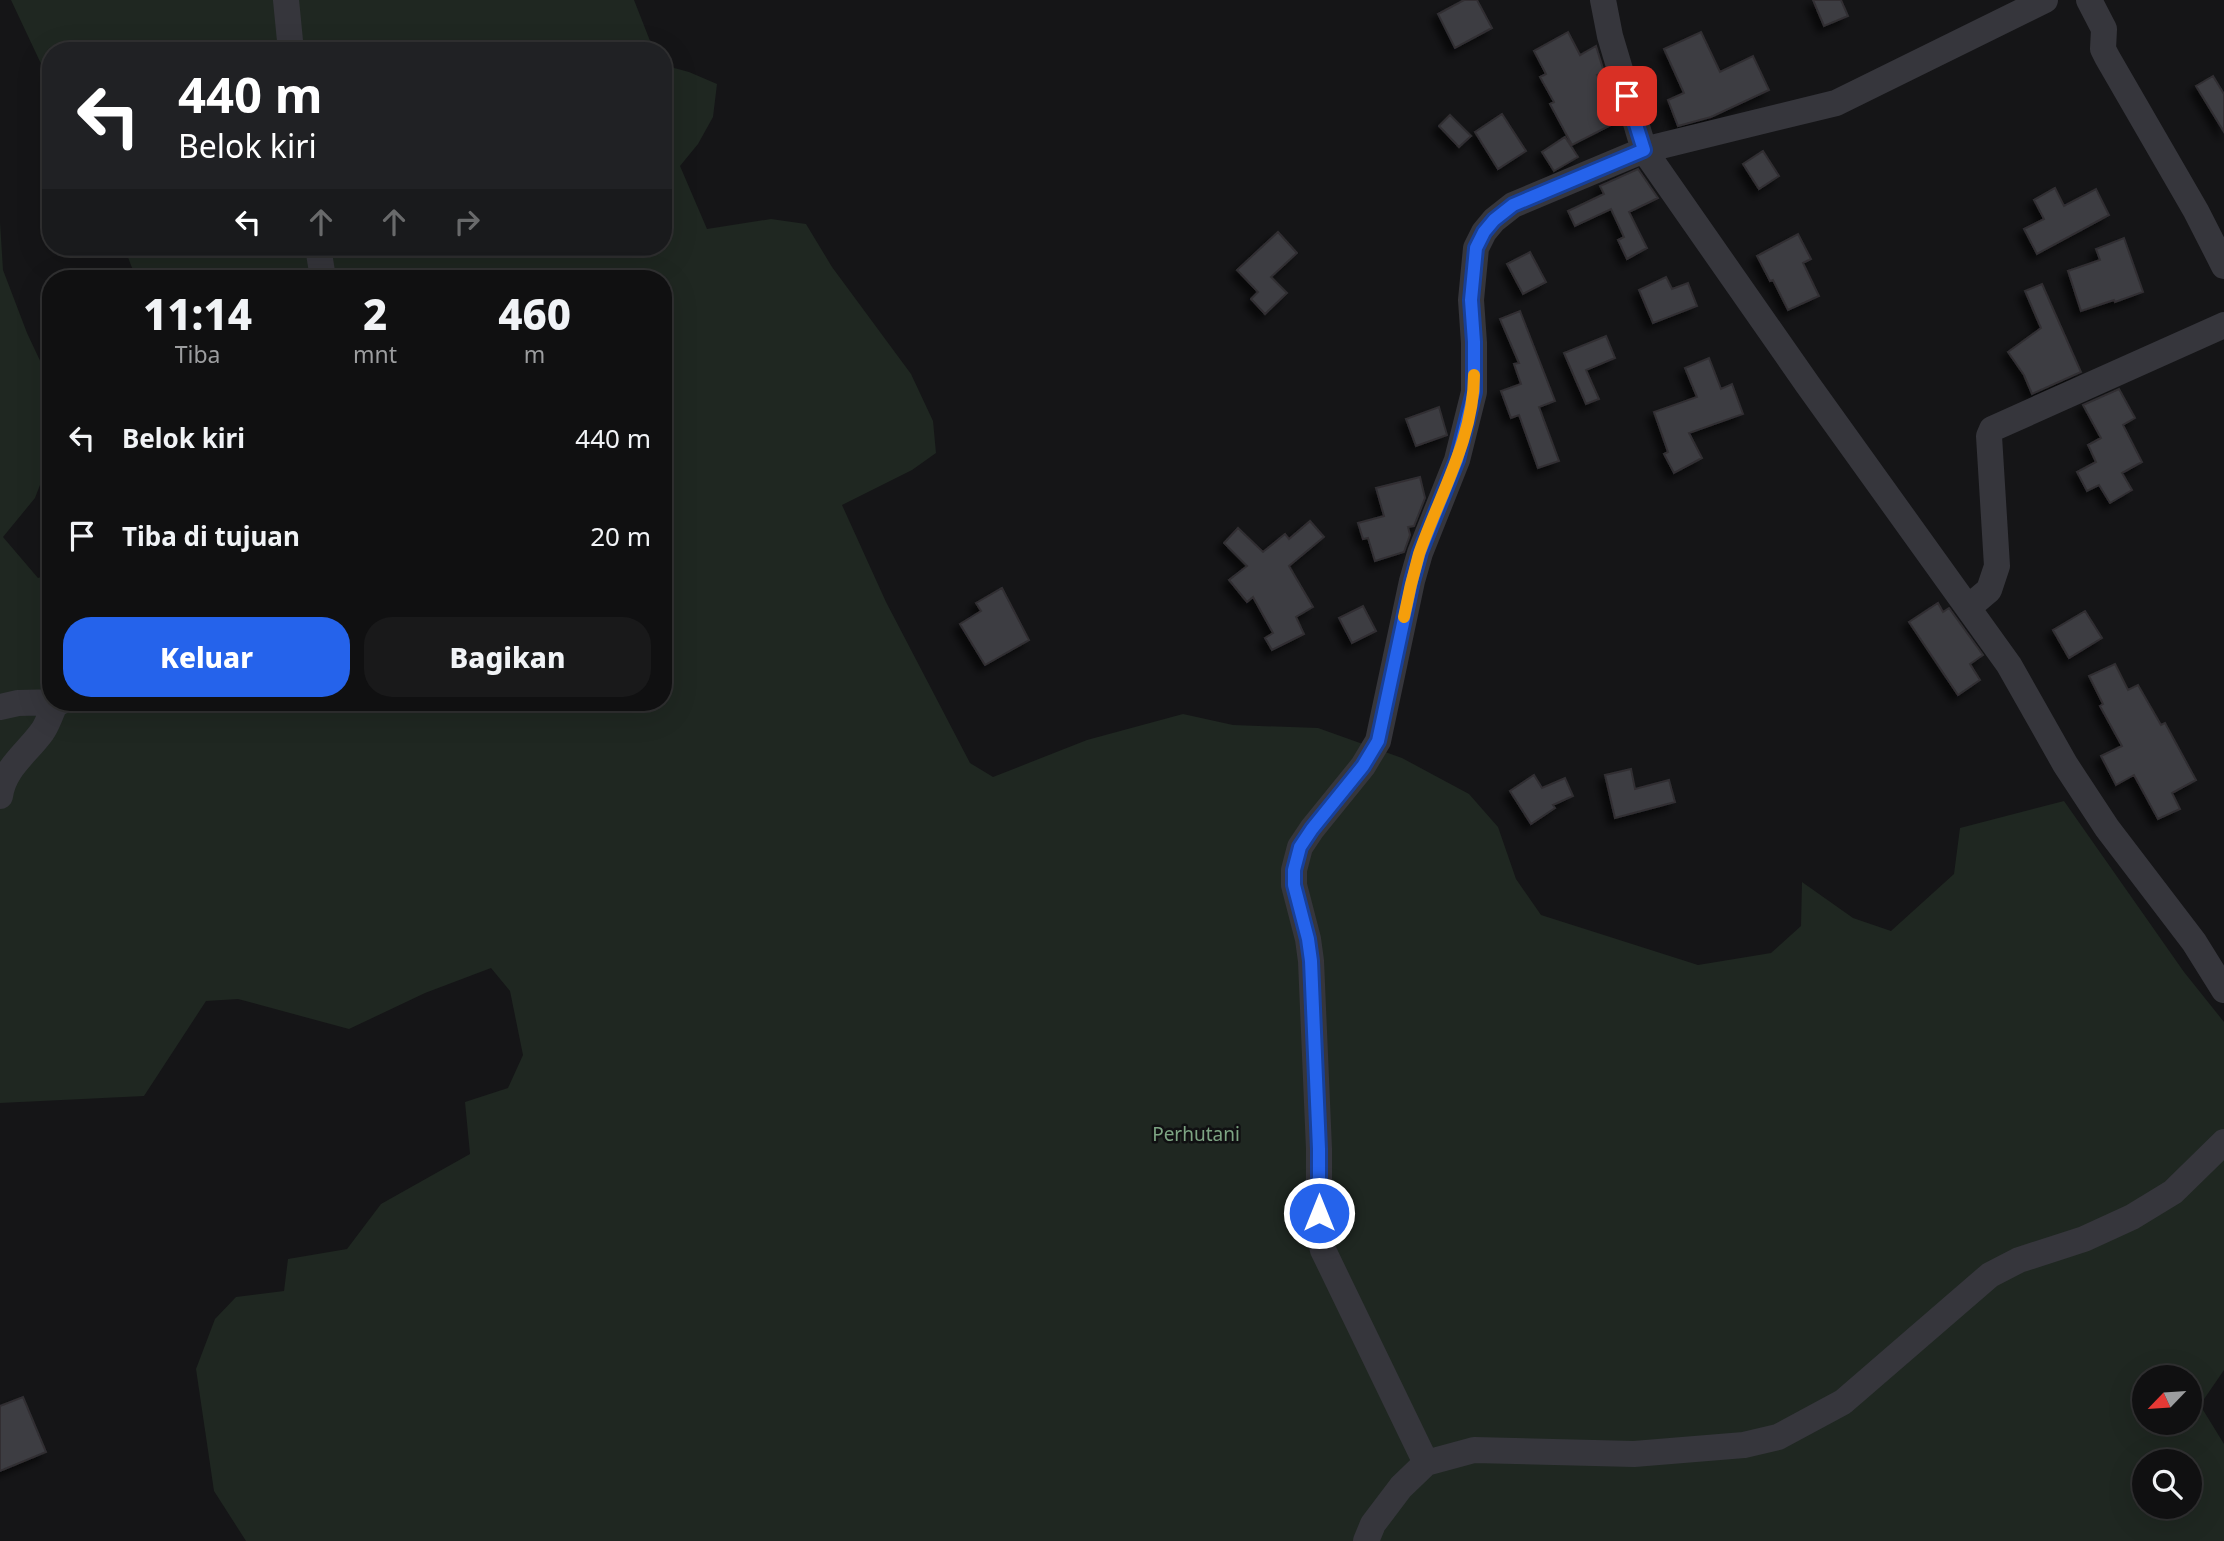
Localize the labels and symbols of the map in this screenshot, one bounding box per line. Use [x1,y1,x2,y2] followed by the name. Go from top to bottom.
[1597,66,1657,126] pin
[1152,1121,1240,1147] park label: Perhutani
[1282,1176,1356,1250] position arrow
[2132,1365,2202,1435] north arrow

